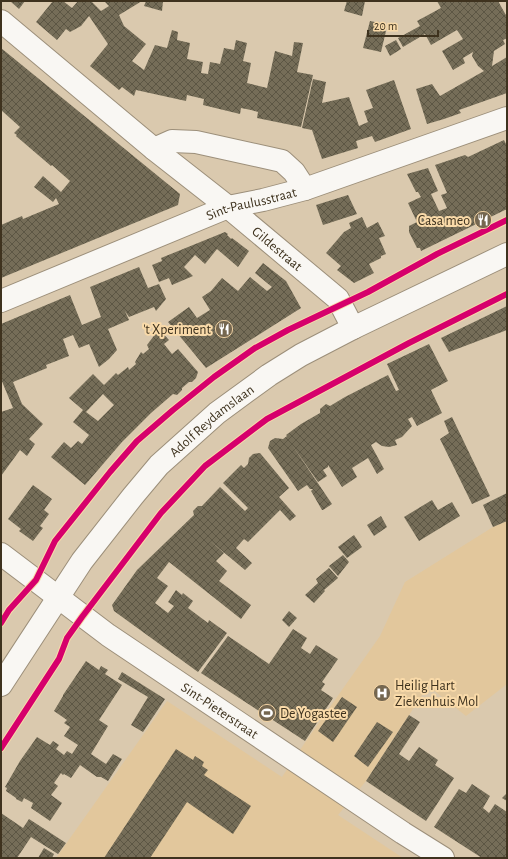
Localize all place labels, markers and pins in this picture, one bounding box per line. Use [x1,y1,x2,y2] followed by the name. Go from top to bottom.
[473,210,493,230] restaurant icon: Casa meo
[418,214,470,228] place label: Casa meo
[214,319,234,339] restaurant icon: 't Xperiment
[143,323,212,337] place label: 't Xperiment
[395,679,478,709] place label: Heilig Hart Ziekenhuis Mol
[372,683,392,703] hospital icon: Heilig Hart Ziekenhuis Mol
[257,703,277,723] sports icon: De Yogastee
[280,707,347,721] place label: De Yogastee

